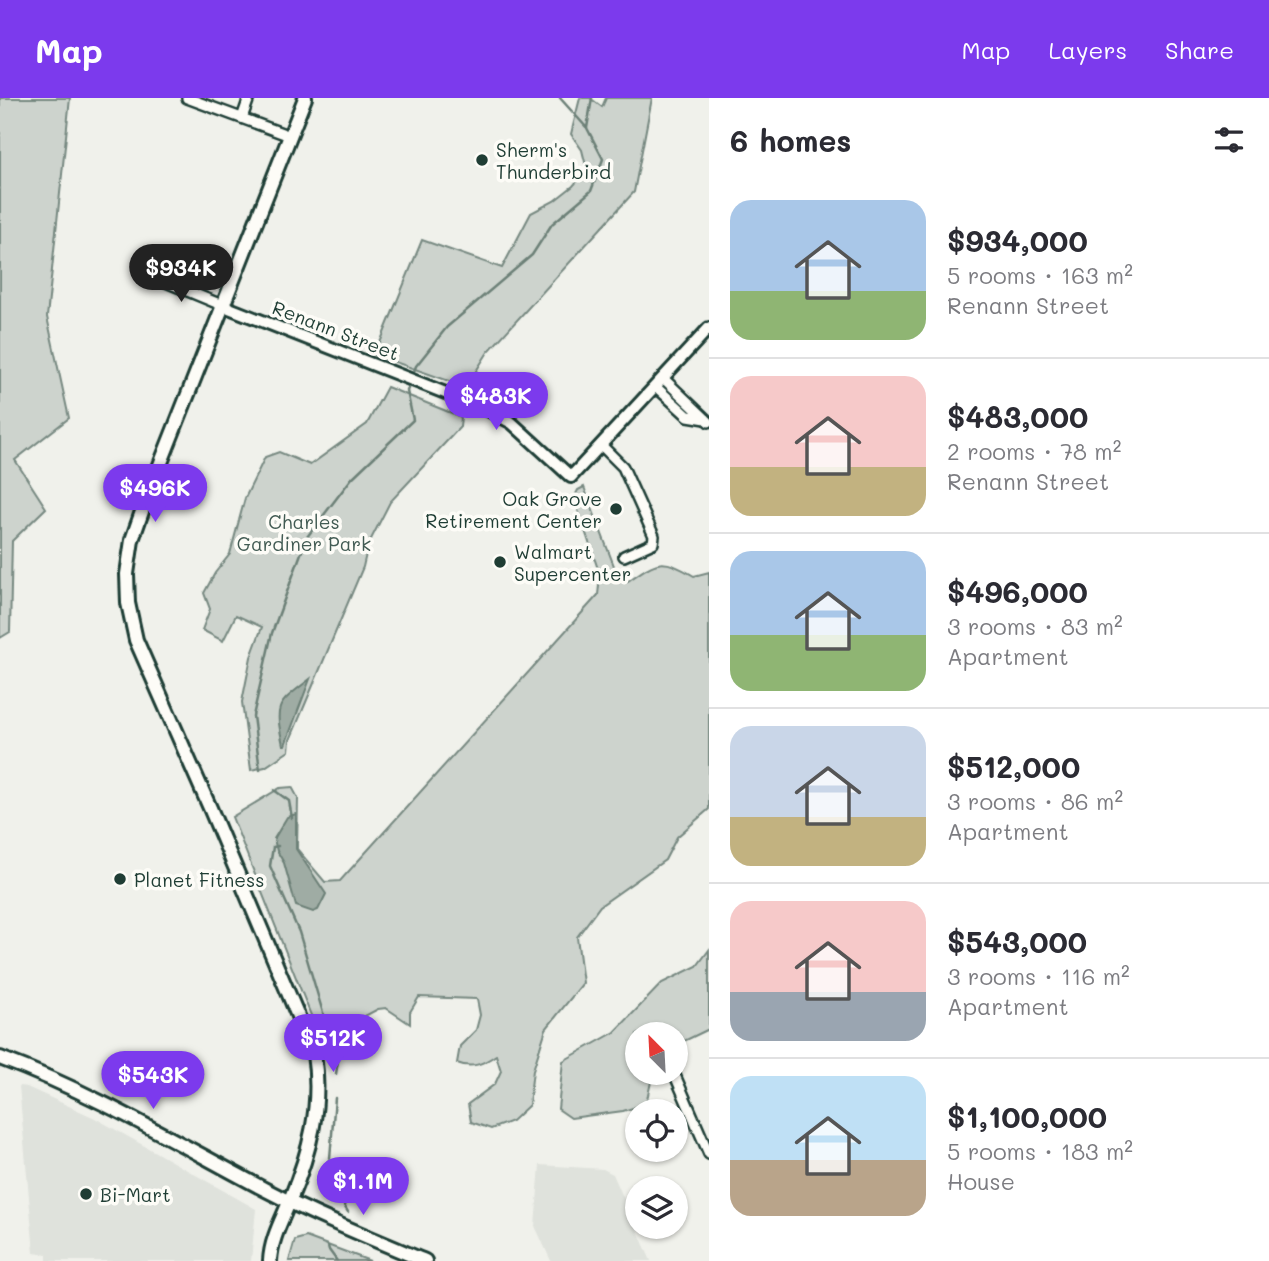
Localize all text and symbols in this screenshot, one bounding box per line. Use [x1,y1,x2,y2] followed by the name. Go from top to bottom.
[35,28,103,71] text: Map
[962,34,1010,65] text: Map
[1048,34,1127,65] text: Layers
[1165,34,1234,65] text: Share
[730,120,851,160] text: 6 homes
[1210,121,1248,159] icon: filters
[496,137,611,184] place label: Sherm's Thunderbird
[474,152,490,168] marker: Sherm's Thunderbird
[947,220,1088,260] text: $934,000
[786,228,870,312] icon: home
[132,244,230,304] pin: $934K
[145,252,217,282] text: $934K
[947,260,1133,290] text: 5 rooms · 163 m²
[947,290,1109,320] text: Renann Street
[269,294,403,366] street label: Renann Street
[447,372,545,432] pin: $483K
[460,380,532,410] text: $483K
[947,396,1088,436] text: $483,000
[786,404,870,488] icon: home
[947,436,1121,466] text: 2 rooms · 78 m²
[106,464,204,524] pin: $496K
[947,466,1109,496] text: Renann Street
[119,472,191,502] text: $496K
[425,486,602,533] place label: Oak Grove Retirement Center
[608,501,624,517] marker: Oak Grove Retirement Center
[237,509,371,556] park label: Charles Gardiner Park
[514,539,631,586] place label: Walmart Supercenter
[492,554,508,570] marker: Walmart Supercenter
[947,571,1088,611] text: $496,000
[786,579,870,663] icon: home
[947,611,1123,641] text: 3 rooms · 83 m²
[947,641,1069,671] text: Apartment
[947,746,1080,786] text: $512,000
[786,754,870,838] icon: home
[947,786,1123,816] text: 3 rooms · 86 m²
[947,816,1069,846] text: Apartment
[134,867,265,892] place label: Planet Fitness
[112,871,128,887] marker: Planet Fitness
[947,921,1087,961] text: $543,000
[786,929,870,1013] icon: home
[947,961,1130,991] text: 3 rooms · 116 m²
[947,991,1069,1021] text: Apartment
[284,1014,382,1074] pin: $512K
[300,1022,366,1052] text: $512K
[625,1022,688,1085] north arrow
[625,1022,688,1239] map controls
[104,1052,202,1111] pin: $543K
[117,1059,189,1089] text: $543K
[947,1096,1107,1136] text: $1,100,000
[625,1099,688,1162] button: locate
[786,1104,870,1188] icon: home
[947,1136,1133,1166] text: 5 rooms · 183 m²
[314,1158,412,1217] pin: $1.1M
[333,1165,393,1195] text: $1.1M
[947,1166,1015,1196] text: House
[625,1176,688,1239] button: layers
[100,1182,171,1207] place label: Bi-Mart
[78,1186,94,1202] marker: Bi-Mart

